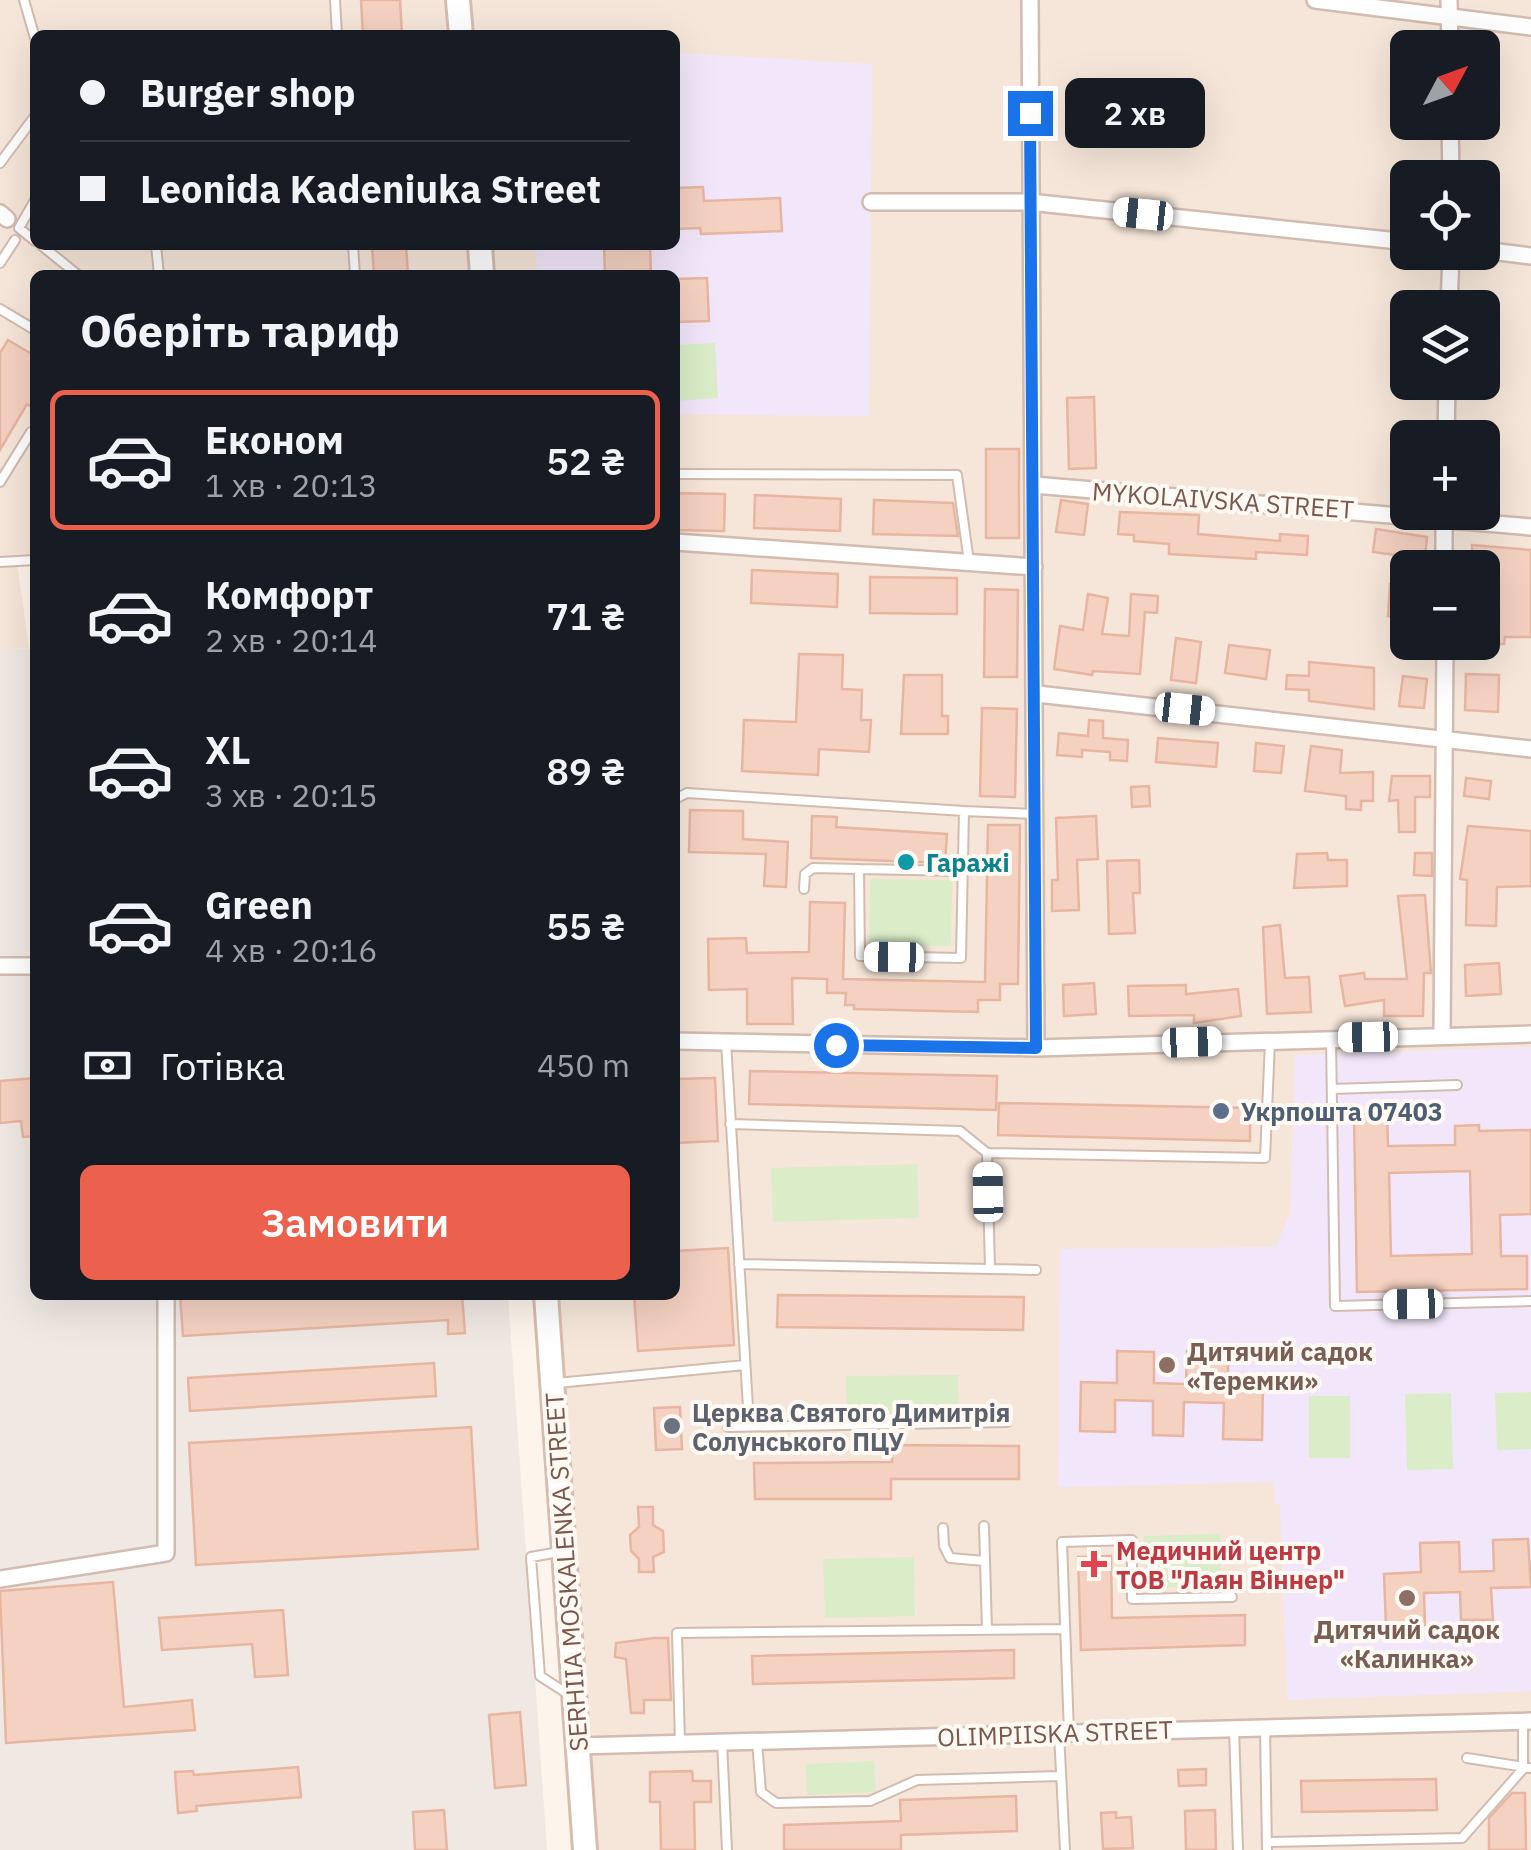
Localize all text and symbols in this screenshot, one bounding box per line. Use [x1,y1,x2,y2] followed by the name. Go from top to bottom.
[1390,30,1500,140] north arrow
[1390,30,1500,660] map controls
[140,68,356,117] text: Burger shop
[1065,78,1205,148] callout: 2 хв
[1008,91,1053,136] route end
[1104,92,1166,134] text: 2 хв
[1390,160,1500,270] button: locate
[140,164,601,213] text: Leonida Kadeniuka Street
[1112,196,1174,232] car
[1390,290,1500,400] button: layers
[80,301,400,359] text: Оберіть тариф
[85,415,175,505] icon: car
[205,415,344,464] text: Економ
[1390,420,1500,530] button: +
[546,436,625,485] text: 52 ₴
[205,464,378,506] text: 1 хв · 20:13
[1091,474,1355,526] street label: MYKOLAIVSKA STREET
[1390,550,1500,660] button: −
[85,570,175,660] icon: car
[205,570,373,619] text: Комфорт
[546,591,625,640] text: 71 ₴
[205,619,378,661] text: 2 хв · 20:14
[1154,691,1216,727] car
[85,725,175,815] icon: car
[205,725,251,774] text: XL
[546,746,625,795] text: 89 ₴
[205,774,378,816] text: 3 хв · 20:15
[926,846,1010,879] place label: Гаражі
[895,851,917,873] marker: Гаражі
[85,880,175,970] icon: car
[205,880,313,929] text: Green
[546,901,625,950] text: 55 ₴
[205,929,378,971] text: 4 хв · 20:16
[864,941,924,973] car
[1338,1021,1398,1053] car
[814,1023,859,1068] route start
[1161,1026,1223,1058] car
[80,1038,135,1093] icon: cash
[160,1041,285,1090] text: Готівка
[537,1044,630,1086] text: 450 m
[1241,1095,1443,1128] place label: Укрпошта 07403
[1210,1100,1232,1122] marker: Укрпошта 07403
[972,1162,1004,1222] car
[80,1165,630,1280] button: Замовити
[1383,1288,1443,1320] car
[1187,1335,1373,1397] place label: Дитячий садок «Теремки»
[1156,1354,1178,1376] marker: Дитячий садок «Теремки»
[537,1391,595,1753] street label: SERHIIA MOSKALENKA STREET
[692,1396,1010,1458] place label: Церква Святого Димитрія Солунського ПЦУ
[661,1415,683,1437] marker: Церква Святого Димитрія Солунського ПЦУ
[1116,1534,1345,1596] place label: Медичний центр ТОВ "Лаян Віннер"
[1081,1551,1107,1577] marker: Медичний центр ТОВ "Лаян Віннер"
[1396,1587,1418,1609] marker: Дитячий садок «Калинка»
[1314,1613,1500,1675] place label: Дитячий садок «Калинка»
[937,1712,1173,1754] street label: OLIMPIISKA STREET

